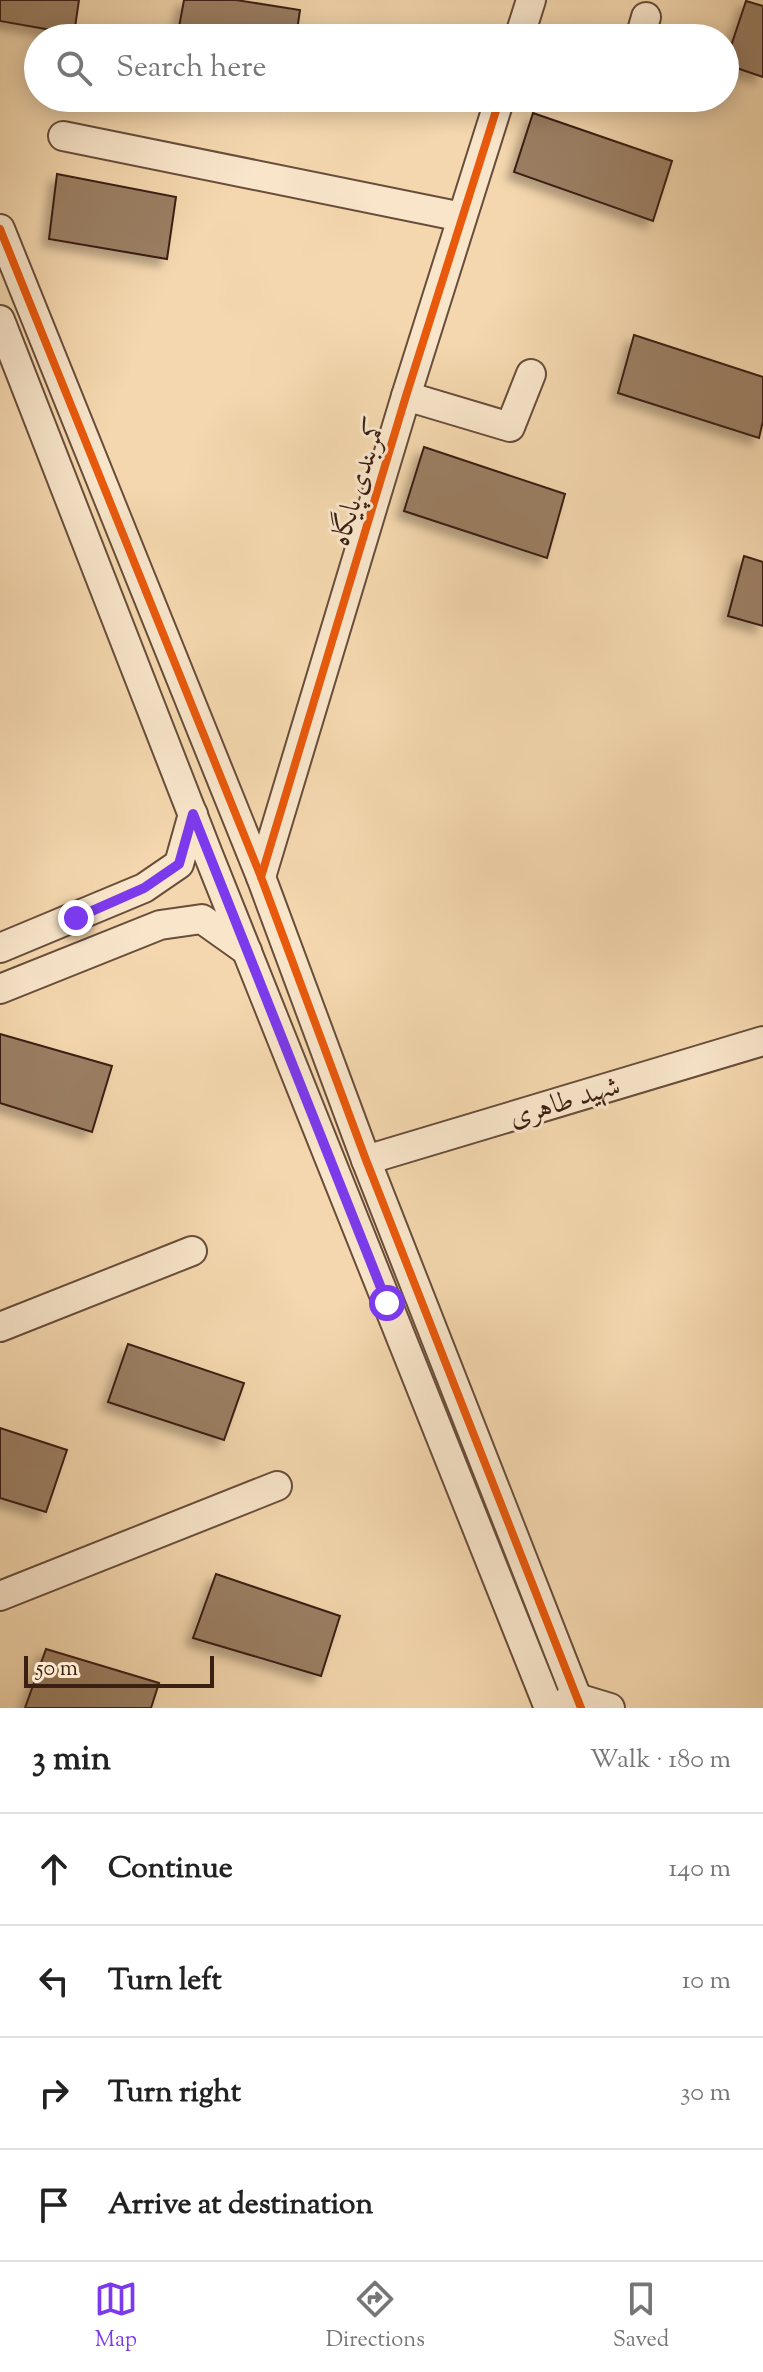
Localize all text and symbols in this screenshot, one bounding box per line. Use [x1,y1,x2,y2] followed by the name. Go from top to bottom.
[24,24,739,112] search box
[52,46,96,90] icon: search
[116,47,266,90] text: Search here
[321,413,398,551] street label: کمربندی پایگاه
[58,900,94,936] route end
[504,1067,625,1139] street label: شهید طاهری
[369,1285,405,1321] route start
[24,1652,214,1688] scale bar
[36,1654,78,1686] text: 50 m
[32,1736,111,1785] text: 3 min
[590,1742,731,1779] text: Walk · 180 m
[32,1847,76,1891] icon: ahead
[108,1848,233,1891] text: Continue
[668,1851,731,1888] text: 140 m
[32,1959,76,2003] icon: left
[108,1960,222,2003] text: Turn left
[682,1963,731,2000] text: 10 m
[32,2071,76,2115] icon: right
[108,2072,241,2115] text: Turn right
[680,2075,731,2112] text: 30 m
[32,2183,76,2227] icon: arrive
[108,2184,373,2227] text: Arrive at destination
[94,2277,138,2357] tab: Map
[326,2277,425,2357] tab: Directions
[613,2277,669,2357] tab: Saved

